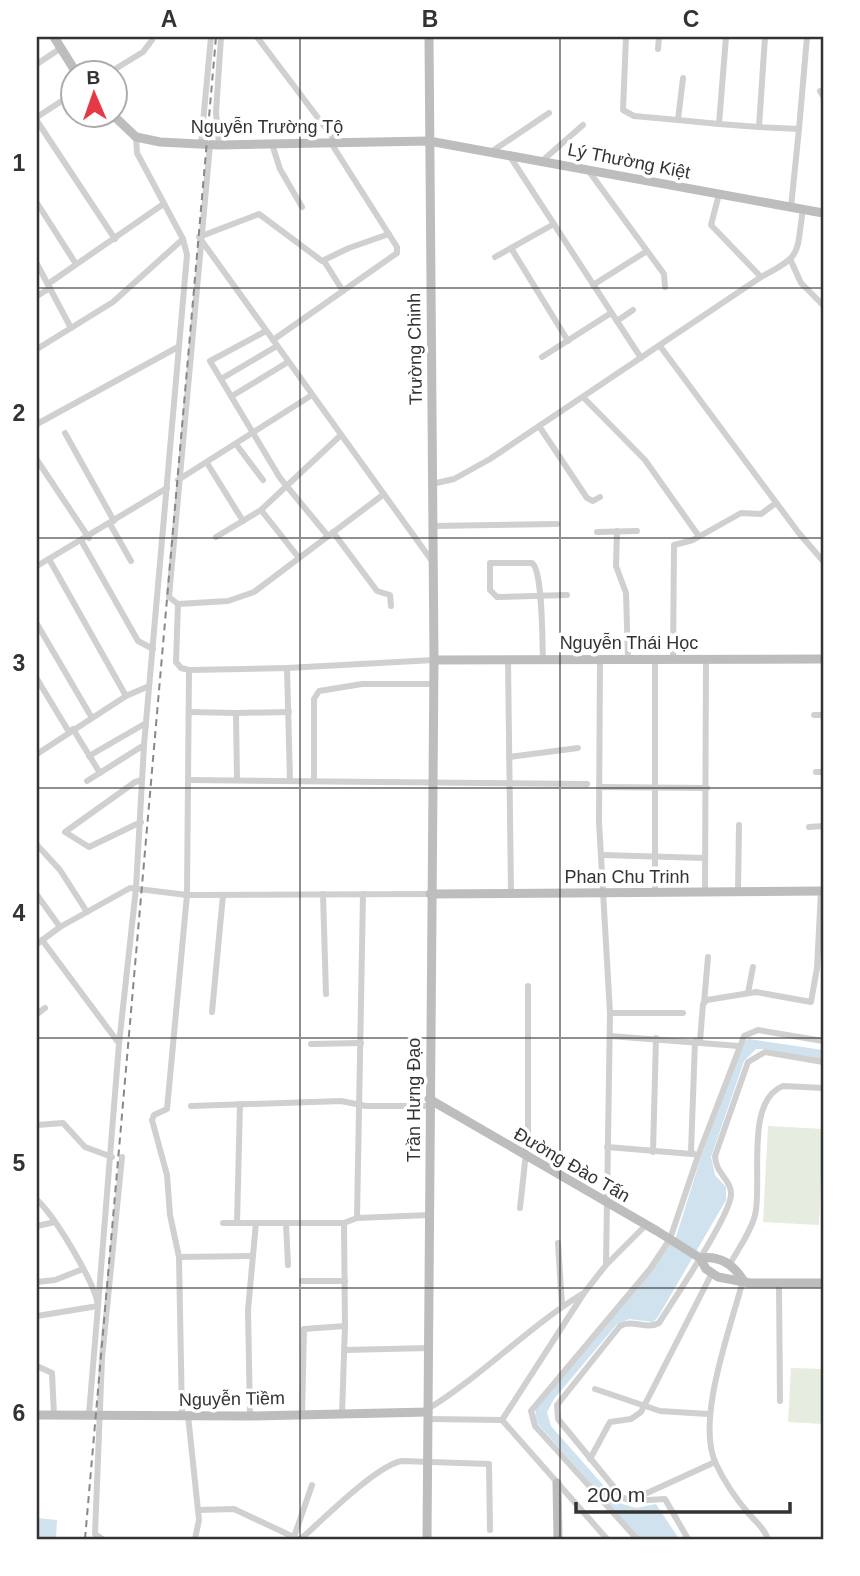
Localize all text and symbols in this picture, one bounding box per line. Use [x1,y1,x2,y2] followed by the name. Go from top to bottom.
[161,6,177,32] text: A
[422,6,438,32] text: B
[683,6,699,32] text: C
[60,60,130,130] north arrow
[86,67,101,88] text: B
[191,116,343,137] street label: Nguyễn Trường Tộ
[566,139,692,183] street label: Lý Thường Kiệt
[13,150,26,176] text: 1
[404,293,426,405] street label: Trường Chinh
[13,400,25,426] text: 2
[560,632,698,653] street label: Nguyễn Thái Học
[13,650,25,676] text: 3
[564,867,690,887] street label: Phan Chu Trinh
[13,900,26,926] text: 4
[404,1038,424,1162] street label: Trần Hưng Đạo
[510,1124,634,1206] street label: Đường Đào Tấn
[13,1150,26,1176] text: 5
[179,1387,285,1410] street label: Nguyễn Tiềm
[13,1400,25,1426] text: 6
[576,1471,790,1515] scale bar
[587,1483,645,1506] text: 200 m

